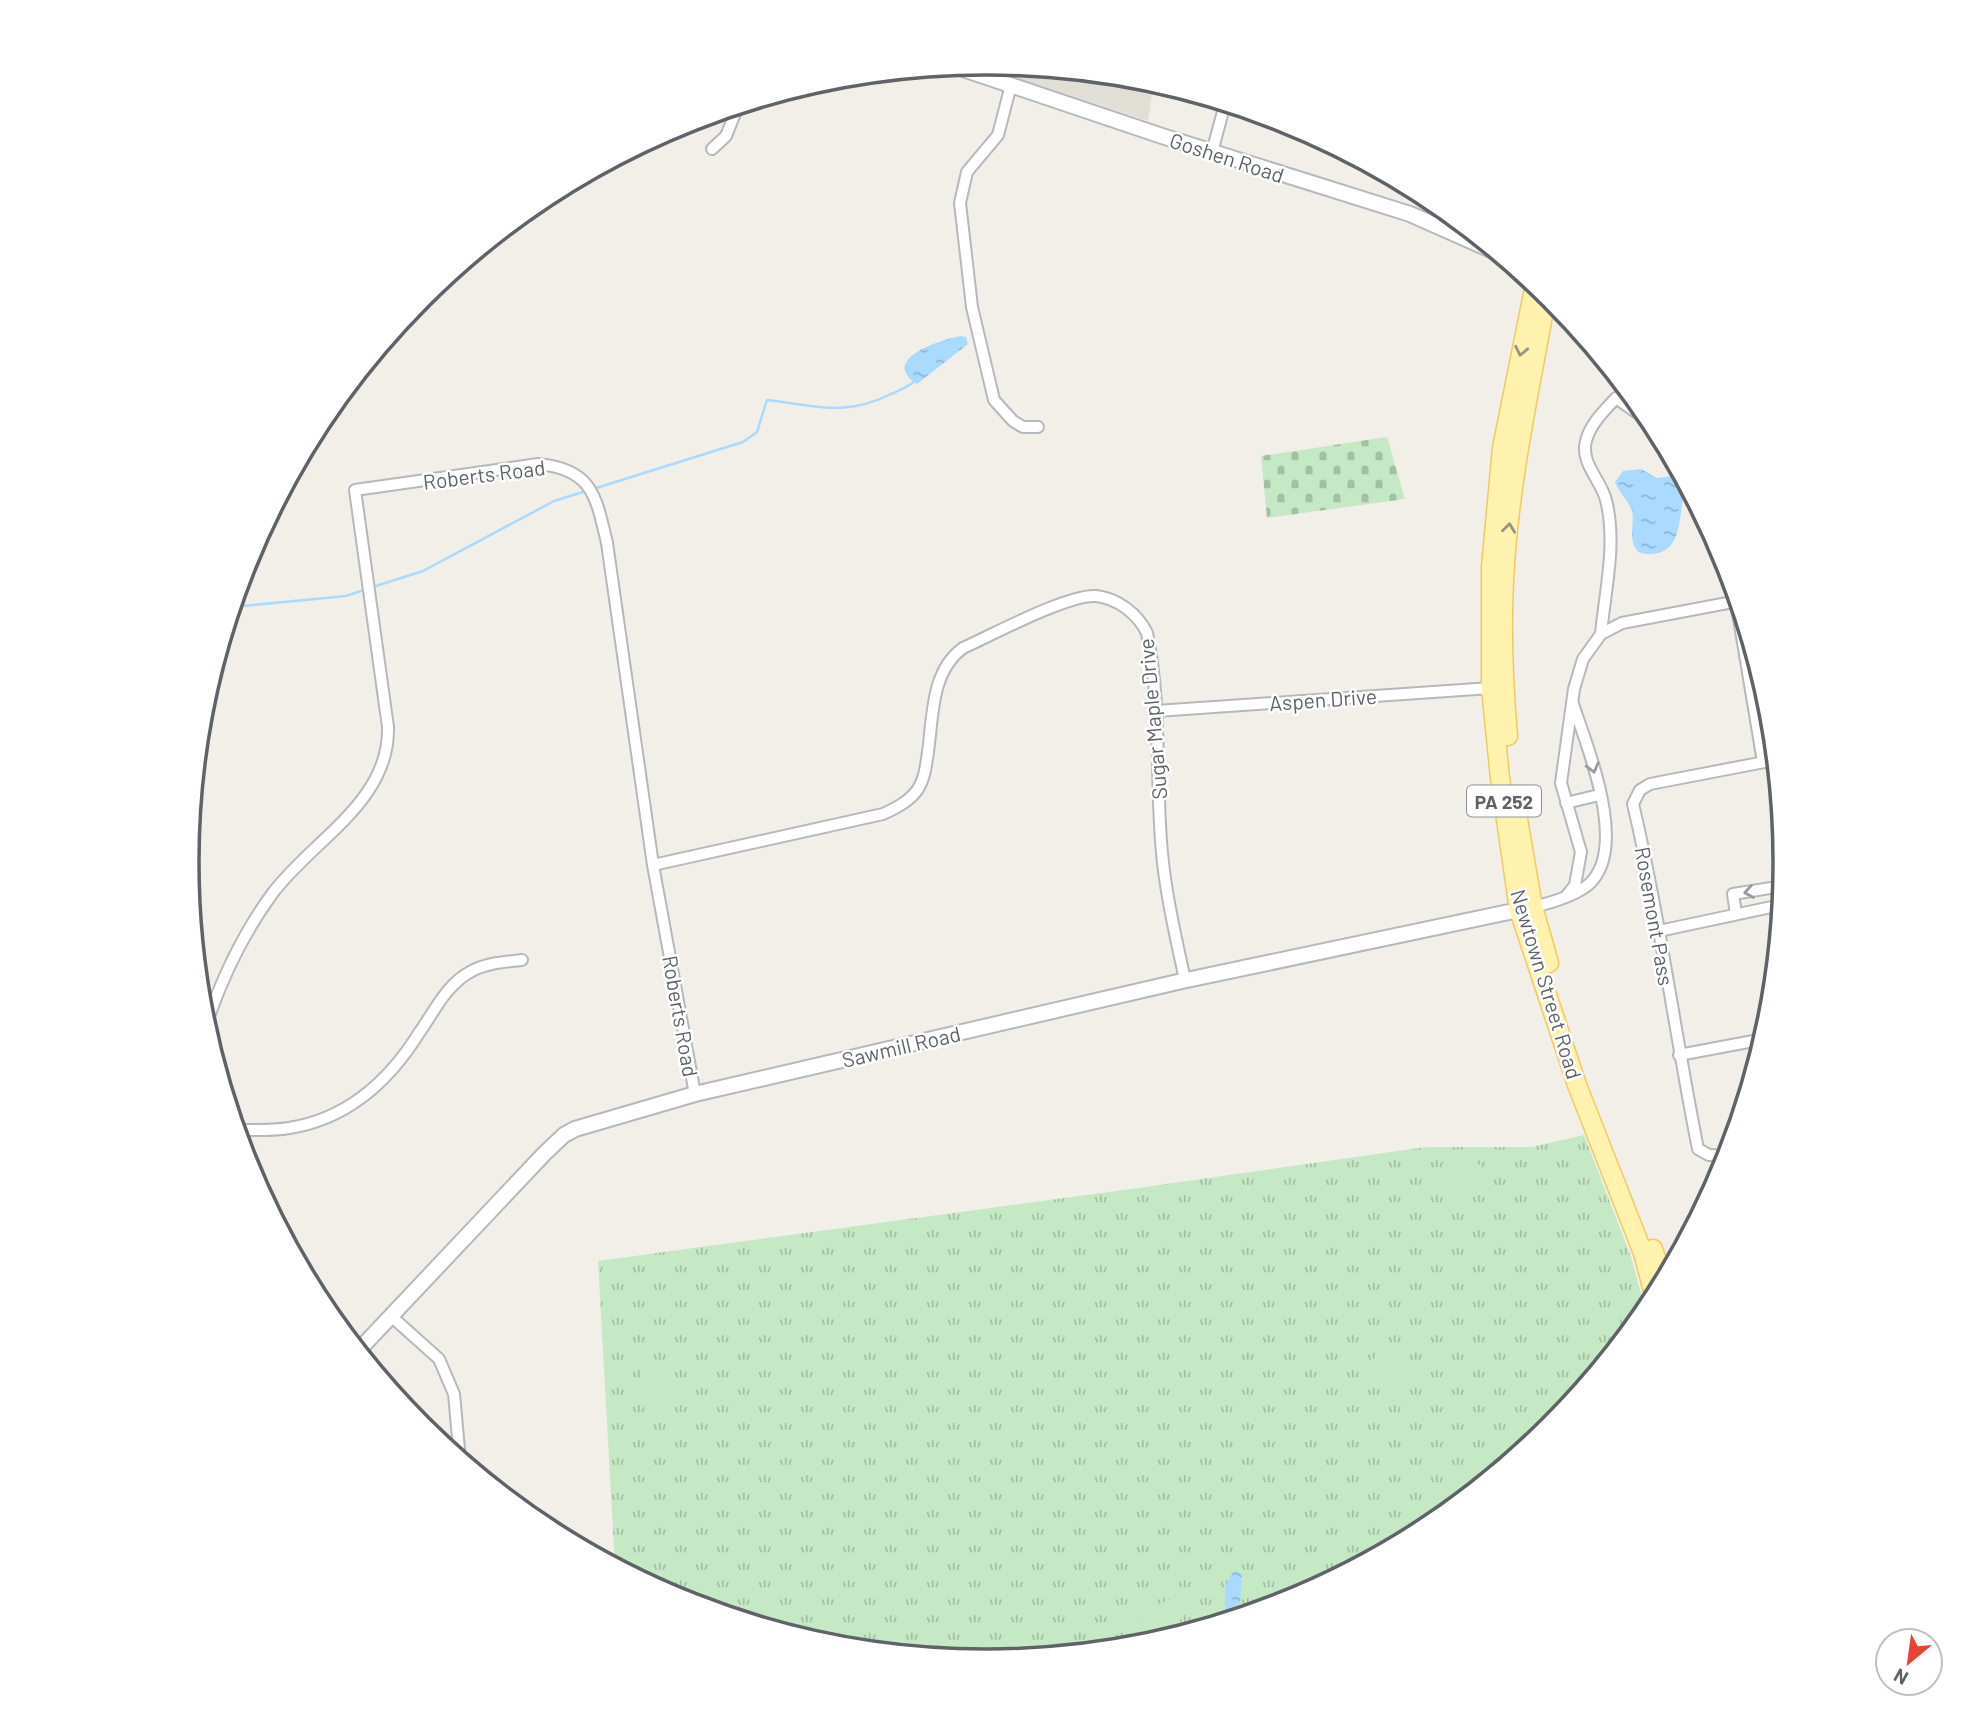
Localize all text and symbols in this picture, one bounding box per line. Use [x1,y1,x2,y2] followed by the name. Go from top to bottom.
[1167,127,1287,187] street label: Goshen Road
[1514,345,1529,357] one-way arrow
[421,454,547,494] street label: Roberts Road
[1502,522,1517,534] one-way arrow
[1133,637,1171,801] street label: Sugar Maple Drive
[1268,683,1378,715] street label: Aspen Drive
[1585,762,1599,774] one-way arrow
[1467,786,1541,816] road number: PA 252
[1631,845,1679,987] street label: Rosemont Pass
[1743,884,1755,899] one-way arrow
[1506,886,1588,1082] street label: Newtown Street Road
[658,953,704,1079] street label: Roberts Road
[839,1020,963,1072] street label: Sawmill Road
[1874,1627,1944,1697] north arrow
[1889,1664,1912,1690] text: N

